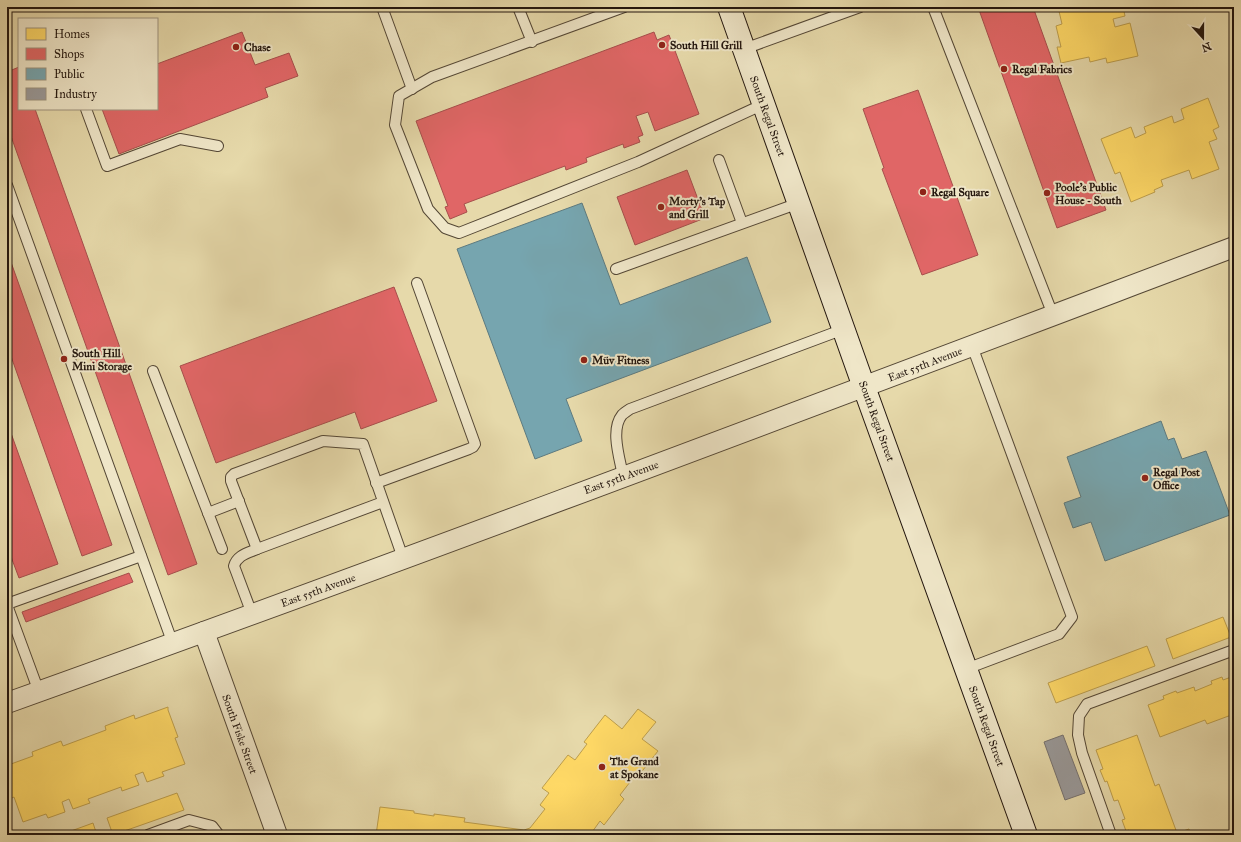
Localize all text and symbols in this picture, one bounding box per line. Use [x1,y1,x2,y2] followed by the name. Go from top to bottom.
[18,18,158,110] legend
[1183,18,1223,58] north arrow
[54,27,90,41] text: Homes
[670,39,743,52] place label: South Hill Grill
[1199,39,1213,55] text: N
[657,40,667,50] marker: South Hill Grill
[244,41,271,54] place label: Chase
[231,42,241,52] marker: Chase
[54,47,84,61] text: Shops
[1012,63,1072,76] place label: Regal Fabrics
[999,64,1009,74] marker: Regal Fabrics
[54,67,85,81] text: Public
[747,74,788,158] street label: South Regal Street
[54,87,97,101] text: Industry
[1055,181,1122,207] place label: Poole's Public House - South
[931,186,990,200] place label: Regal Square
[918,187,928,197] marker: Regal Square
[1042,188,1052,198] marker: Poole's Public House - South
[669,195,726,221] place label: Morty's Tap and Grill
[656,202,666,212] marker: Morty's Tap and Grill
[886,344,965,385] street label: East 55th Avenue
[72,347,132,373] place label: South Hill Mini Storage
[59,354,69,364] marker: South Hill Mini Storage
[592,354,649,367] place label: Müv Fitness
[579,355,589,365] marker: Müv Fitness
[856,379,897,463] street label: South Regal Street
[582,458,661,497] street label: East 55th Avenue
[1153,466,1200,492] place label: Regal Post Office
[1140,473,1150,483] marker: Regal Post Office
[279,571,358,610] street label: East 55th Avenue
[966,684,1007,768] street label: South Regal Street
[219,693,260,776] street label: South Fiske Street
[609,755,659,782] place label: The Grand at Spokane
[597,762,607,772] marker: The Grand at Spokane

